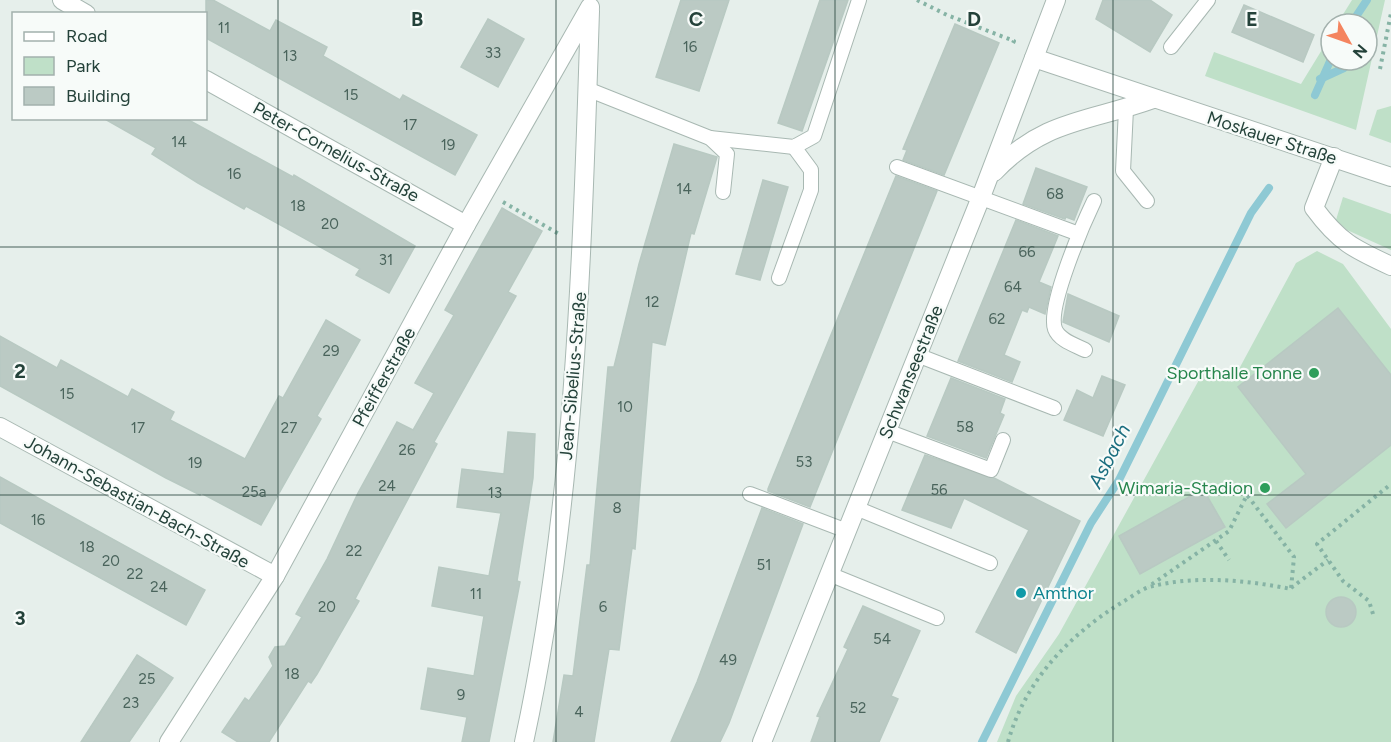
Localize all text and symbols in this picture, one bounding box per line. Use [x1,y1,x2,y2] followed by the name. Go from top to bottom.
[411,7,423,31] text: B
[689,7,703,31] text: C
[967,7,981,31] text: D
[1246,7,1258,31] text: E
[12,12,207,120] legend
[1319,12,1379,72] north arrow
[218,19,230,37] house number: 11
[66,25,107,47] text: Road
[683,38,698,56] house number: 16
[1349,40,1371,62] text: N
[485,44,501,62] house number: 33
[283,47,297,65] house number: 13
[66,55,101,77] text: Park
[66,85,131,107] text: Building
[344,86,358,104] house number: 15
[249,97,423,207] street label: Peter-Cornelius-Straße
[1204,107,1340,169] street label: Moskauer Straße
[403,116,417,134] house number: 17
[171,133,187,151] house number: 14
[441,136,455,154] house number: 19
[227,165,242,183] house number: 16
[676,180,692,198] house number: 14
[1046,185,1064,203] house number: 68
[290,197,306,215] house number: 18
[321,215,339,233] house number: 20
[1019,243,1036,261] house number: 66
[379,251,393,269] house number: 31
[1004,278,1022,296] house number: 64
[555,291,591,461] street label: Jean-Sibelius-Straße
[645,293,659,311] house number: 12
[874,302,948,442] street label: Schwanseestraße
[989,310,1005,328] house number: 62
[348,323,421,431] street label: Pfeifferstraße
[323,342,339,360] house number: 29
[14,359,26,383] text: 2
[1166,362,1302,384] place label: Sporthalle Tonne
[1307,366,1321,380] marker: Sporthalle Tonne
[60,385,74,403] house number: 15
[617,398,633,416] house number: 10
[956,418,974,436] house number: 58
[131,419,145,437] house number: 17
[281,419,297,437] house number: 27
[1082,420,1135,493] water label: Asbach
[21,431,253,573] street label: Johann-Sebastian-Bach-Straße
[399,441,416,459] house number: 26
[796,453,812,471] house number: 53
[188,454,202,472] house number: 19
[378,477,396,495] house number: 24
[1118,477,1253,499] place label: Wimaria-Stadion
[930,481,948,499] house number: 56
[1258,481,1272,495] marker: Wimaria-Stadion
[242,483,266,501] house number: 25a
[488,484,502,502] house number: 13
[612,499,622,517] house number: 8
[31,511,46,529] house number: 16
[79,538,95,556] house number: 18
[346,542,362,560] house number: 22
[102,552,120,570] house number: 20
[757,556,771,574] house number: 51
[127,565,143,583] house number: 22
[150,578,168,596] house number: 24
[1033,582,1094,604] place label: Amthor
[470,585,482,603] house number: 11
[1014,586,1028,600] marker: Amthor
[318,598,336,616] house number: 20
[599,598,608,616] house number: 6
[14,606,26,630] text: 3
[873,630,891,648] house number: 54
[719,651,737,669] house number: 49
[284,665,300,683] house number: 18
[138,670,156,688] house number: 25
[457,686,465,704] house number: 9
[123,694,139,712] house number: 23
[849,699,867,717] house number: 52
[574,703,584,721] house number: 4

